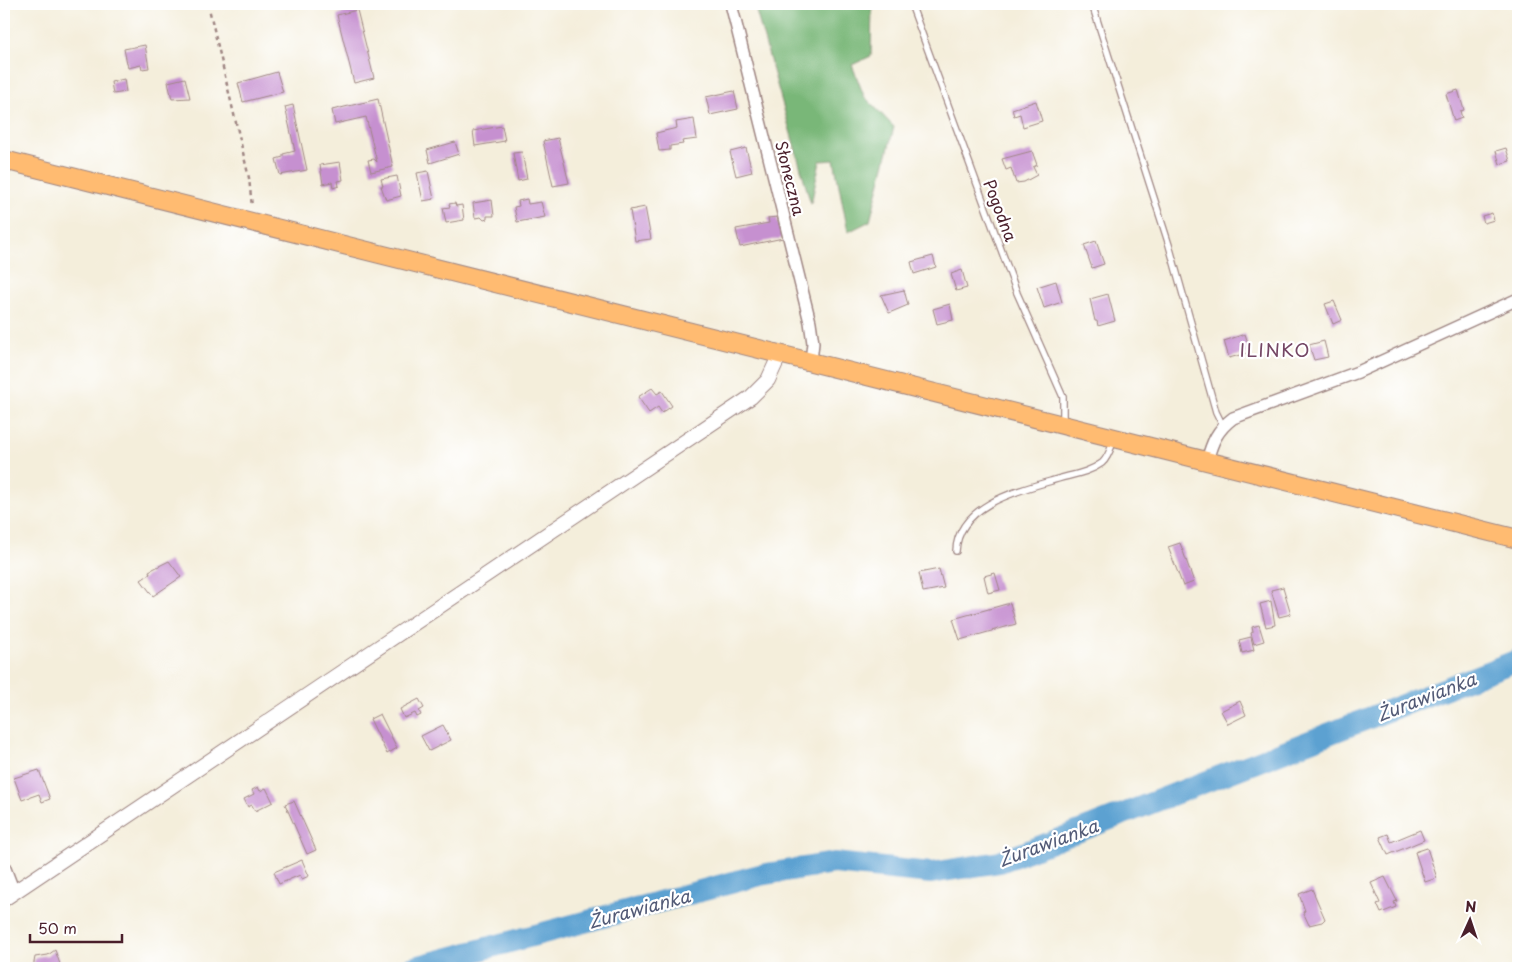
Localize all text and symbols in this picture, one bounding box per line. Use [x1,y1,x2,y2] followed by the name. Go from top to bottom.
[770,138,812,218] street label: Słoneczna
[978,175,1024,245] street label: Pogodna
[1239,335,1311,363] district label: ILINKO
[1372,664,1480,727] water label: Żurawianka
[994,811,1102,873] water label: Żurawianka
[585,881,694,935] water label: Żurawianka
[1444,894,1494,944] north arrow
[1465,896,1477,917] text: N
[30,912,122,944] scale bar
[38,916,77,939] text: 50 m

